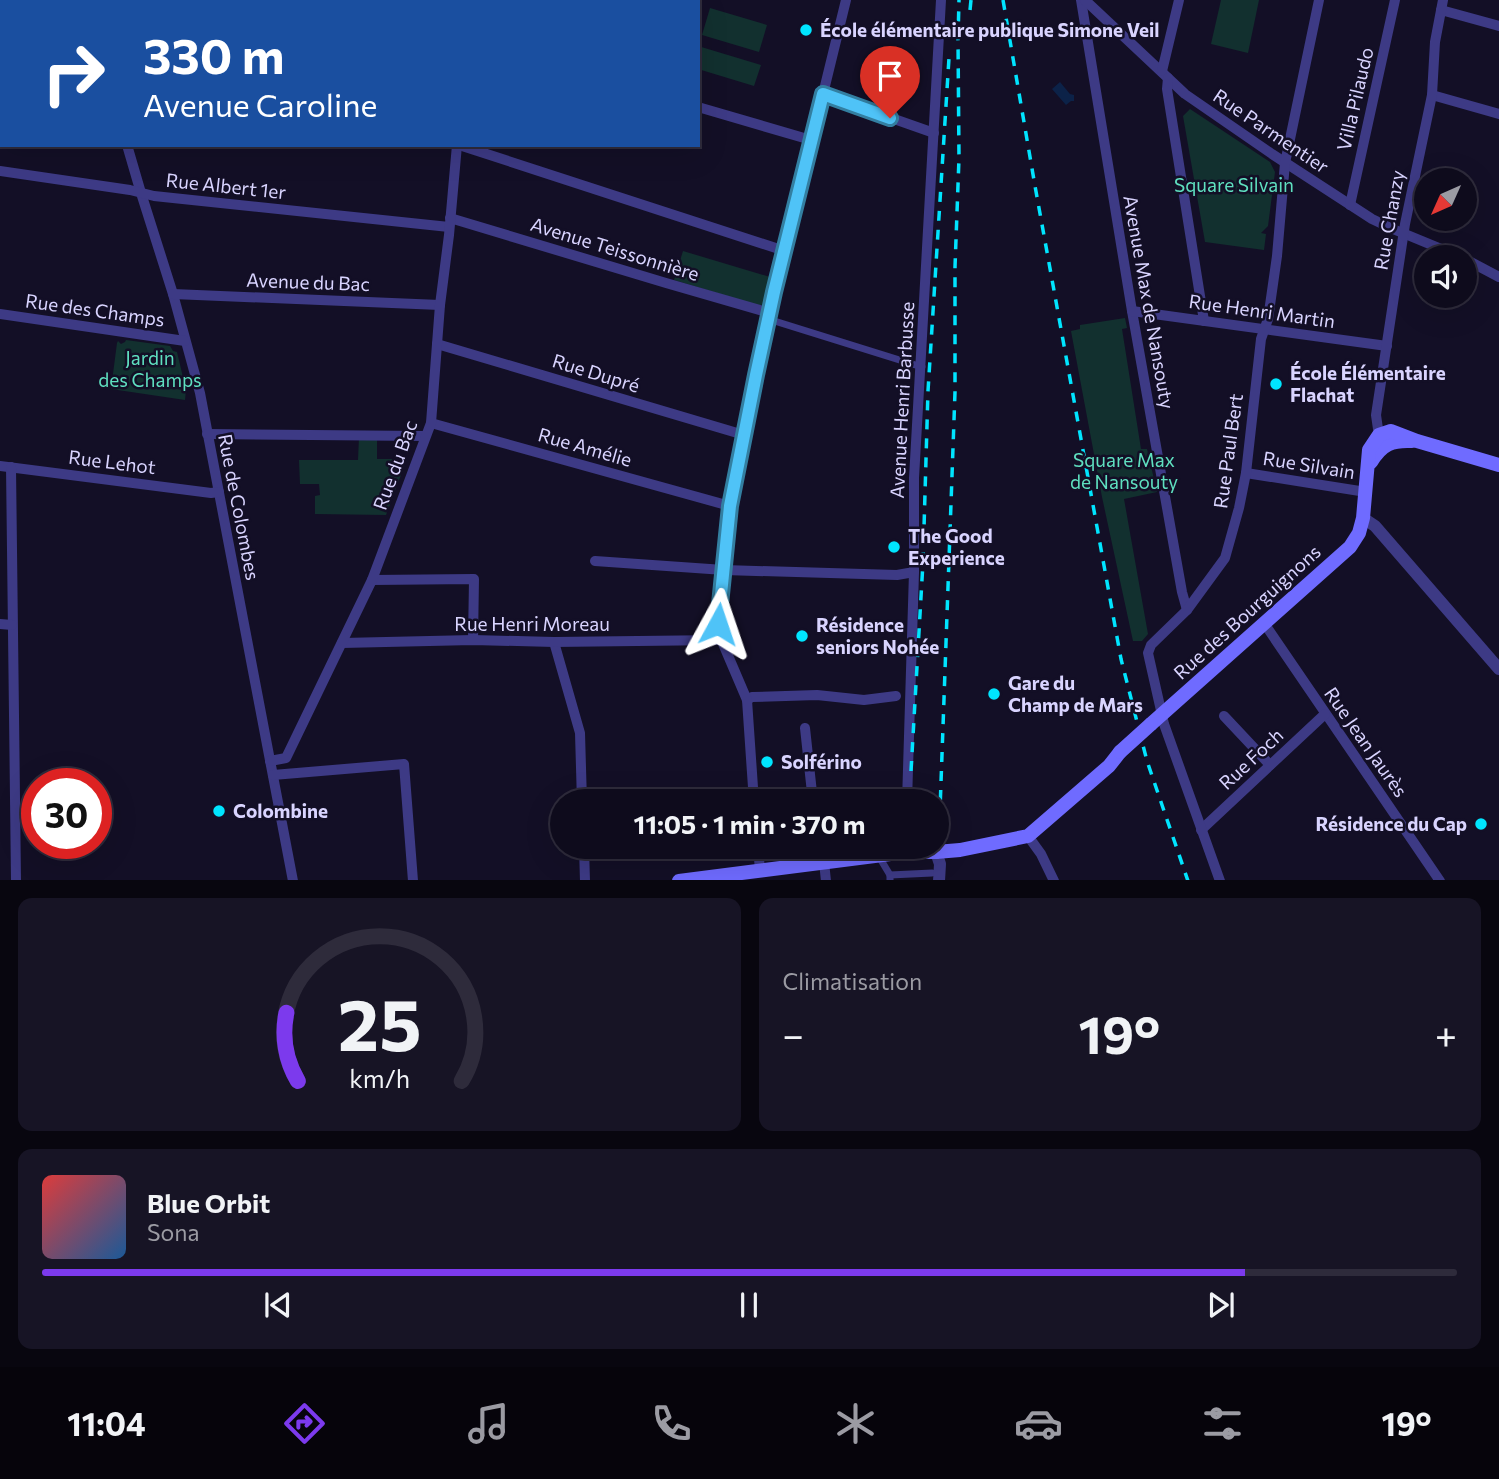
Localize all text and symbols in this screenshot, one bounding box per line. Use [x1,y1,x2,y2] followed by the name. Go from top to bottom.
[820,18,1159,41] place label: École élémentaire publique Simone Veil
[798,22,814,38] marker: École élémentaire publique Simone Veil
[143,24,284,84] text: 330 m
[28,28,119,119] icon: right
[1331,45,1378,153] street label: Villa Pilaudo
[860,46,920,118] pin
[871,57,909,95] icon: arrive
[143,84,377,124] text: Avenue Caroline
[1209,84,1334,178] street label: Rue Parmentier
[165,168,288,203] street label: Rue Albert 1er
[1368,168,1409,272] street label: Rue Chanzy
[1414,168,1477,231] north arrow
[1414,168,1477,308] map controls
[1174,173,1294,196] park label: Square Silvain
[1119,193,1180,411] street label: Avenue Max de Nansouty
[528,212,702,285] street label: Avenue Teissonnière
[1414,245,1477,308] button: sound
[246,268,370,295] street label: Avenue du Bac
[24,288,166,331] street label: Rue des Champs
[1188,289,1337,332] street label: Rue Henri Martin
[885,301,918,499] street label: Avenue Henri Barbusse
[98,346,202,391] park label: Jardin des Champs
[550,348,643,397] street label: Rue Dupré
[1290,361,1446,406] place label: École Élémentaire Flachat
[1268,376,1284,392] marker: École Élémentaire Flachat
[1208,392,1247,510] street label: Rue Paul Bert
[368,417,421,513] street label: Rue du Bac
[536,422,635,471] street label: Rue Amélie
[214,432,265,582] street label: Rue de Colombes
[67,445,157,478] street label: Rue Lehot
[1261,446,1357,483] street label: Rue Silvain
[1070,448,1178,493] park label: Square Max de Nansouty
[908,524,1005,569] place label: The Good Experience
[886,539,902,555] marker: The Good Experience
[1168,540,1325,684] street label: Rue des Bourguignons
[681,587,755,661] position arrow
[454,612,610,635] street label: Rue Henri Moreau
[816,613,939,658] place label: Résidence seniors Nohée
[794,628,810,644] marker: Résidence seniors Nohée
[1008,671,1143,716] place label: Gare du Champ de Mars
[1320,682,1413,801] street label: Rue Jean Jaurès
[986,686,1002,702] marker: Gare du Champ de Mars
[1214,723,1287,794] street label: Rue Foch
[781,750,862,773] place label: Solférino
[759,754,775,770] marker: Solférino
[21,768,112,859] speed limit sign: 30
[233,799,328,822] place label: Colombine
[211,803,227,819] marker: Colombine
[633,808,866,839] text: 11:05 · 1 min · 370 m
[1316,812,1467,835] place label: Résidence du Cap
[1473,816,1489,832] marker: Résidence du Cap
[783,967,922,995] text: Climatisation
[337,977,421,1066] text: 25
[1079,1001,1160,1065] text: 19°
[783,1010,804,1057] text: −
[1435,1010,1457,1057] text: +
[349,1062,410,1092] text: km/h
[147,1187,270,1218] text: Blue Orbit
[147,1218,199,1246] text: Sona
[259,1286,297,1324] icon: previous
[730,1286,768,1324] icon: pause
[1202,1286,1240,1324] icon: next
[280,1399,329,1448] icon: directions
[464,1399,513,1448] icon: music
[647,1399,696,1448] icon: phone
[831,1399,880,1448] icon: climate
[1014,1399,1063,1448] icon: car
[1198,1399,1247,1448] icon: filters
[67,1403,146,1443] text: 11:04
[1381,1403,1432,1443] text: 19°

